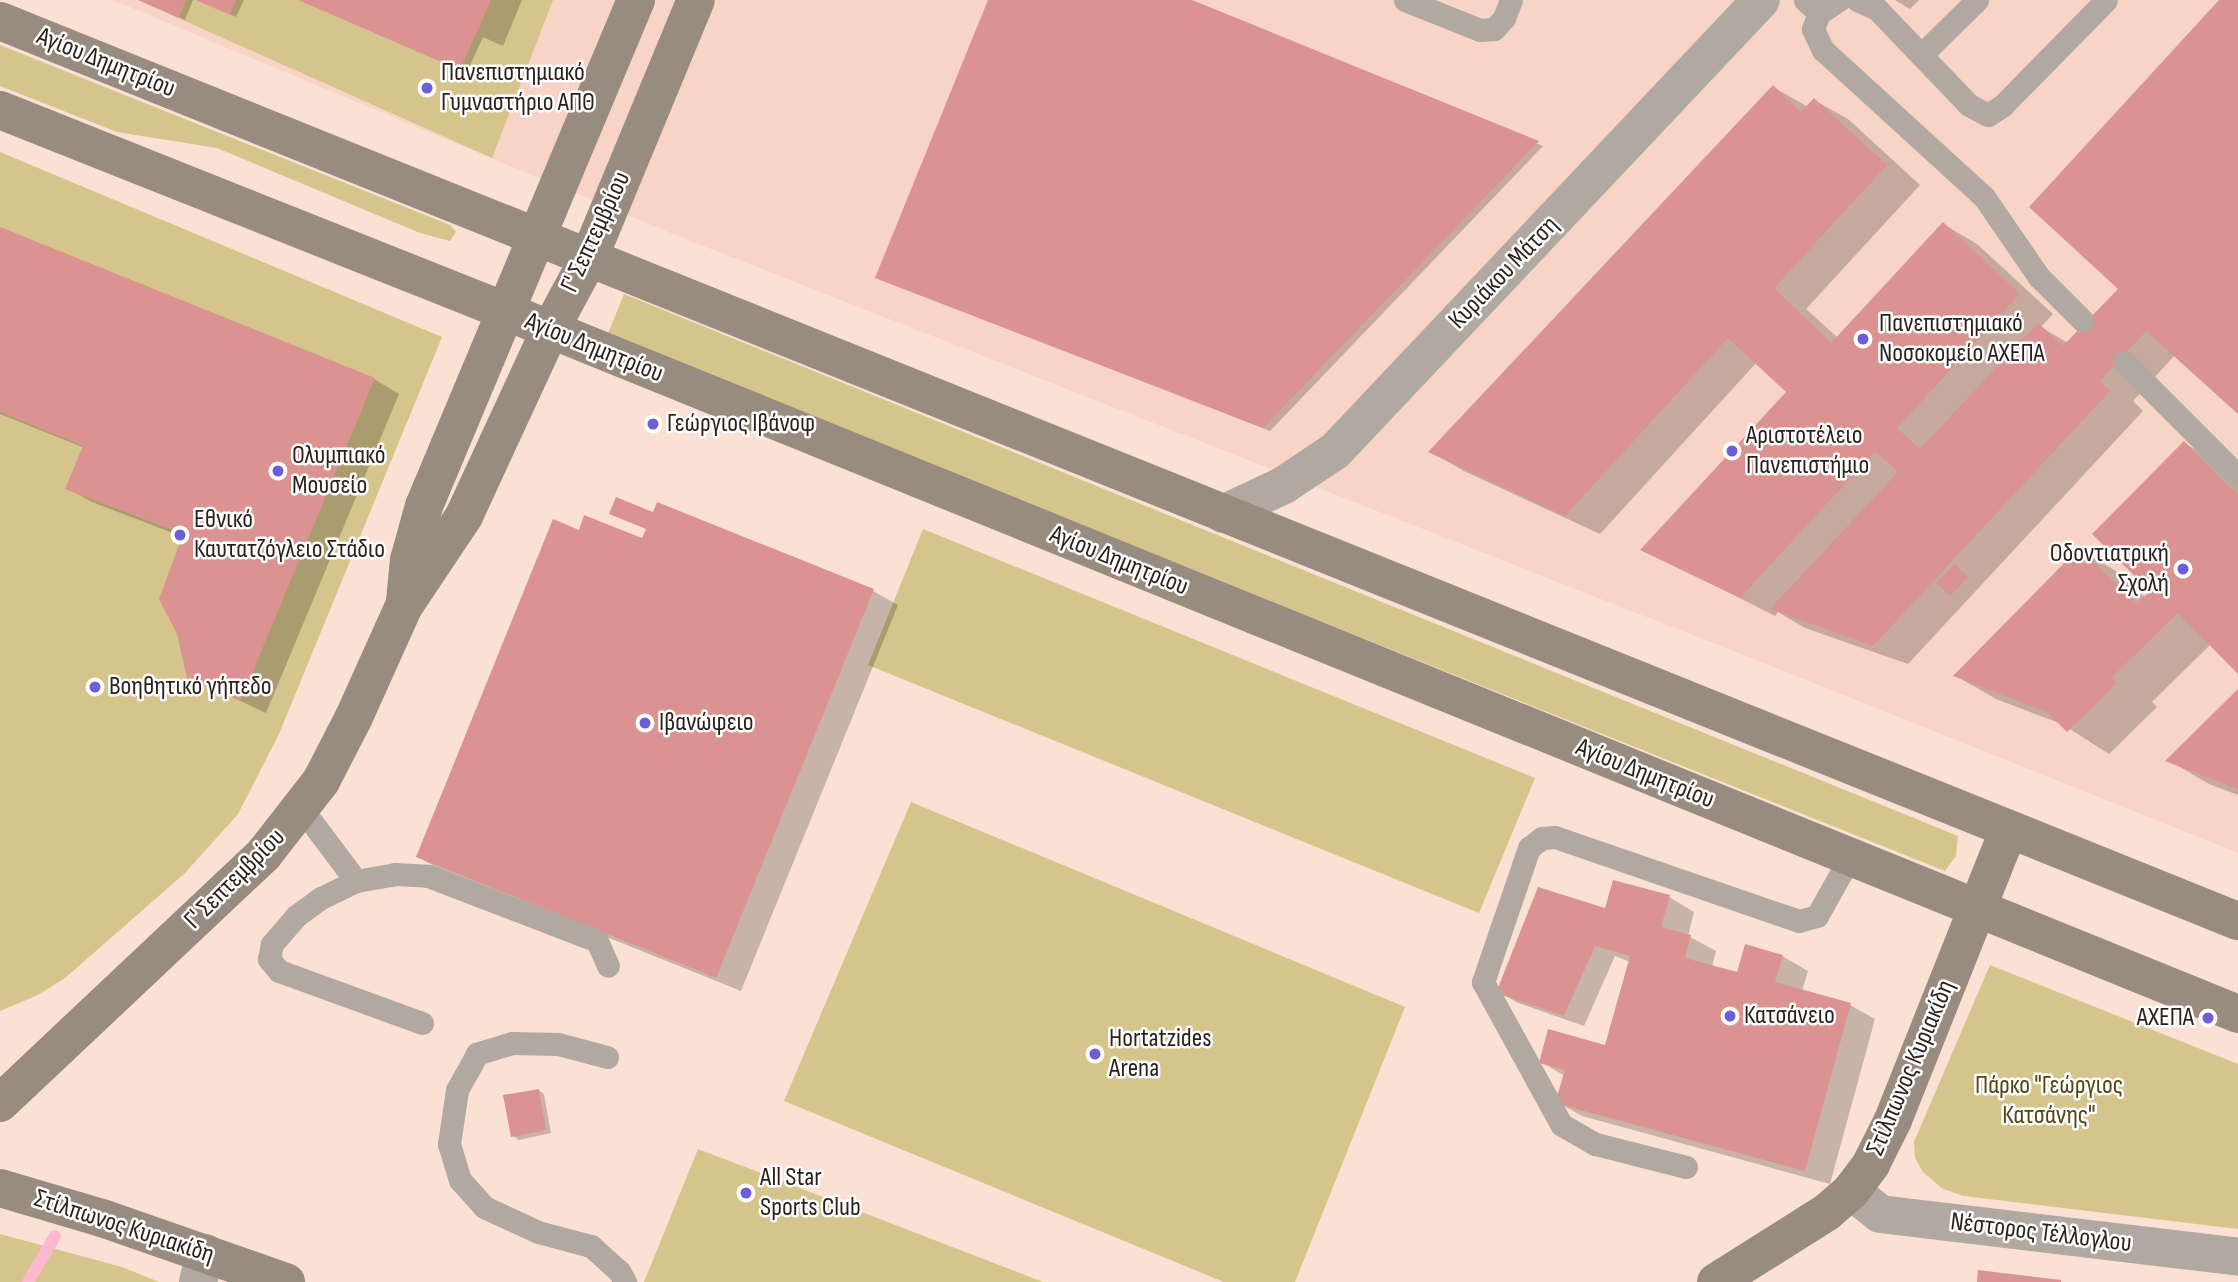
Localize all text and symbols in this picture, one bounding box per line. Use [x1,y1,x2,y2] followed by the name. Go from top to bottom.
[32,21,180,105] street label: Αγίου Δημητρίου
[441,57,595,119] place label: Πανεπιστημιακό Γυμναστήριο ΑΠΘ
[419,80,435,96] marker: Πανεπιστημιακό Γυμναστήριο ΑΠΘ
[554,167,638,297] street label: Γ' Σεπτεμβρίου
[1442,210,1566,336] street label: Κυριάκου Μάτση
[520,306,668,390] street label: Αγίου Δημητρίου
[1879,308,2045,370] place label: Πανεπιστημιακό Νοσοκομείο ΑΧΕΠΑ
[1853,329,1873,349] marker: Πανεπιστημιακό Νοσοκομείο ΑΧΕΠΑ
[667,408,815,440] place label: Γεώργιος Ιβάνοφ
[645,416,661,432] marker: Γεώργιος Ιβάνοφ
[1746,420,1869,481] place label: Αριστοτέλειο Πανεπιστήμιο
[292,440,386,502] place label: Ολυμπιακό Μουσείο
[1724,443,1740,459] marker: Αριστοτέλειο Πανεπιστήμιο
[270,463,286,479] marker: Ολυμπιακό Μουσείο
[194,504,385,566] place label: Εθνικό Καυτατζόγλειο Στάδιο
[1045,519,1193,603] street label: Αγίου Δημητρίου
[172,527,188,543] marker: Εθνικό Καυτατζόγλειο Στάδιο
[2050,538,2169,600] place label: Οδοντιατρική Σχολή
[2175,561,2191,577] marker: Οδοντιατρική Σχολή
[109,671,271,703] place label: Βοηθητικό γήπεδο
[87,679,103,695] marker: Βοηθητικό γήπεδο
[659,707,754,739] place label: Ιβανώφειο
[637,715,653,731] marker: Ιβανώφειο
[1571,732,1719,816] street label: Αγίου Δημητρίου
[178,822,292,936] street label: Γ' Σεπτεμβρίου
[1860,976,1962,1160] street label: Στίλπωνος Κυριακίδη
[1744,1000,1835,1032] place label: Κατσάνειο
[2137,1002,2194,1034] place label: ΑΧΕΠΑ
[1722,1008,1738,1024] marker: Κατσάνειο
[2200,1010,2216,1026] marker: ΑΧΕΠΑ
[1109,1023,1211,1084] place label: Hortatzides Arena
[1087,1046,1103,1062] marker: Hortatzides Arena
[1975,1070,2123,1132] park label: Πάρκο "Γεώργιος Κατσάνης"
[760,1162,861,1224] place label: All Star Sports Club
[30,1183,218,1271] street label: Στίλπωνος Κυριακίδη
[738,1185,754,1201] marker: All Star Sports Club
[1949,1206,2133,1260] street label: Νέστορος Τέλλογλου

